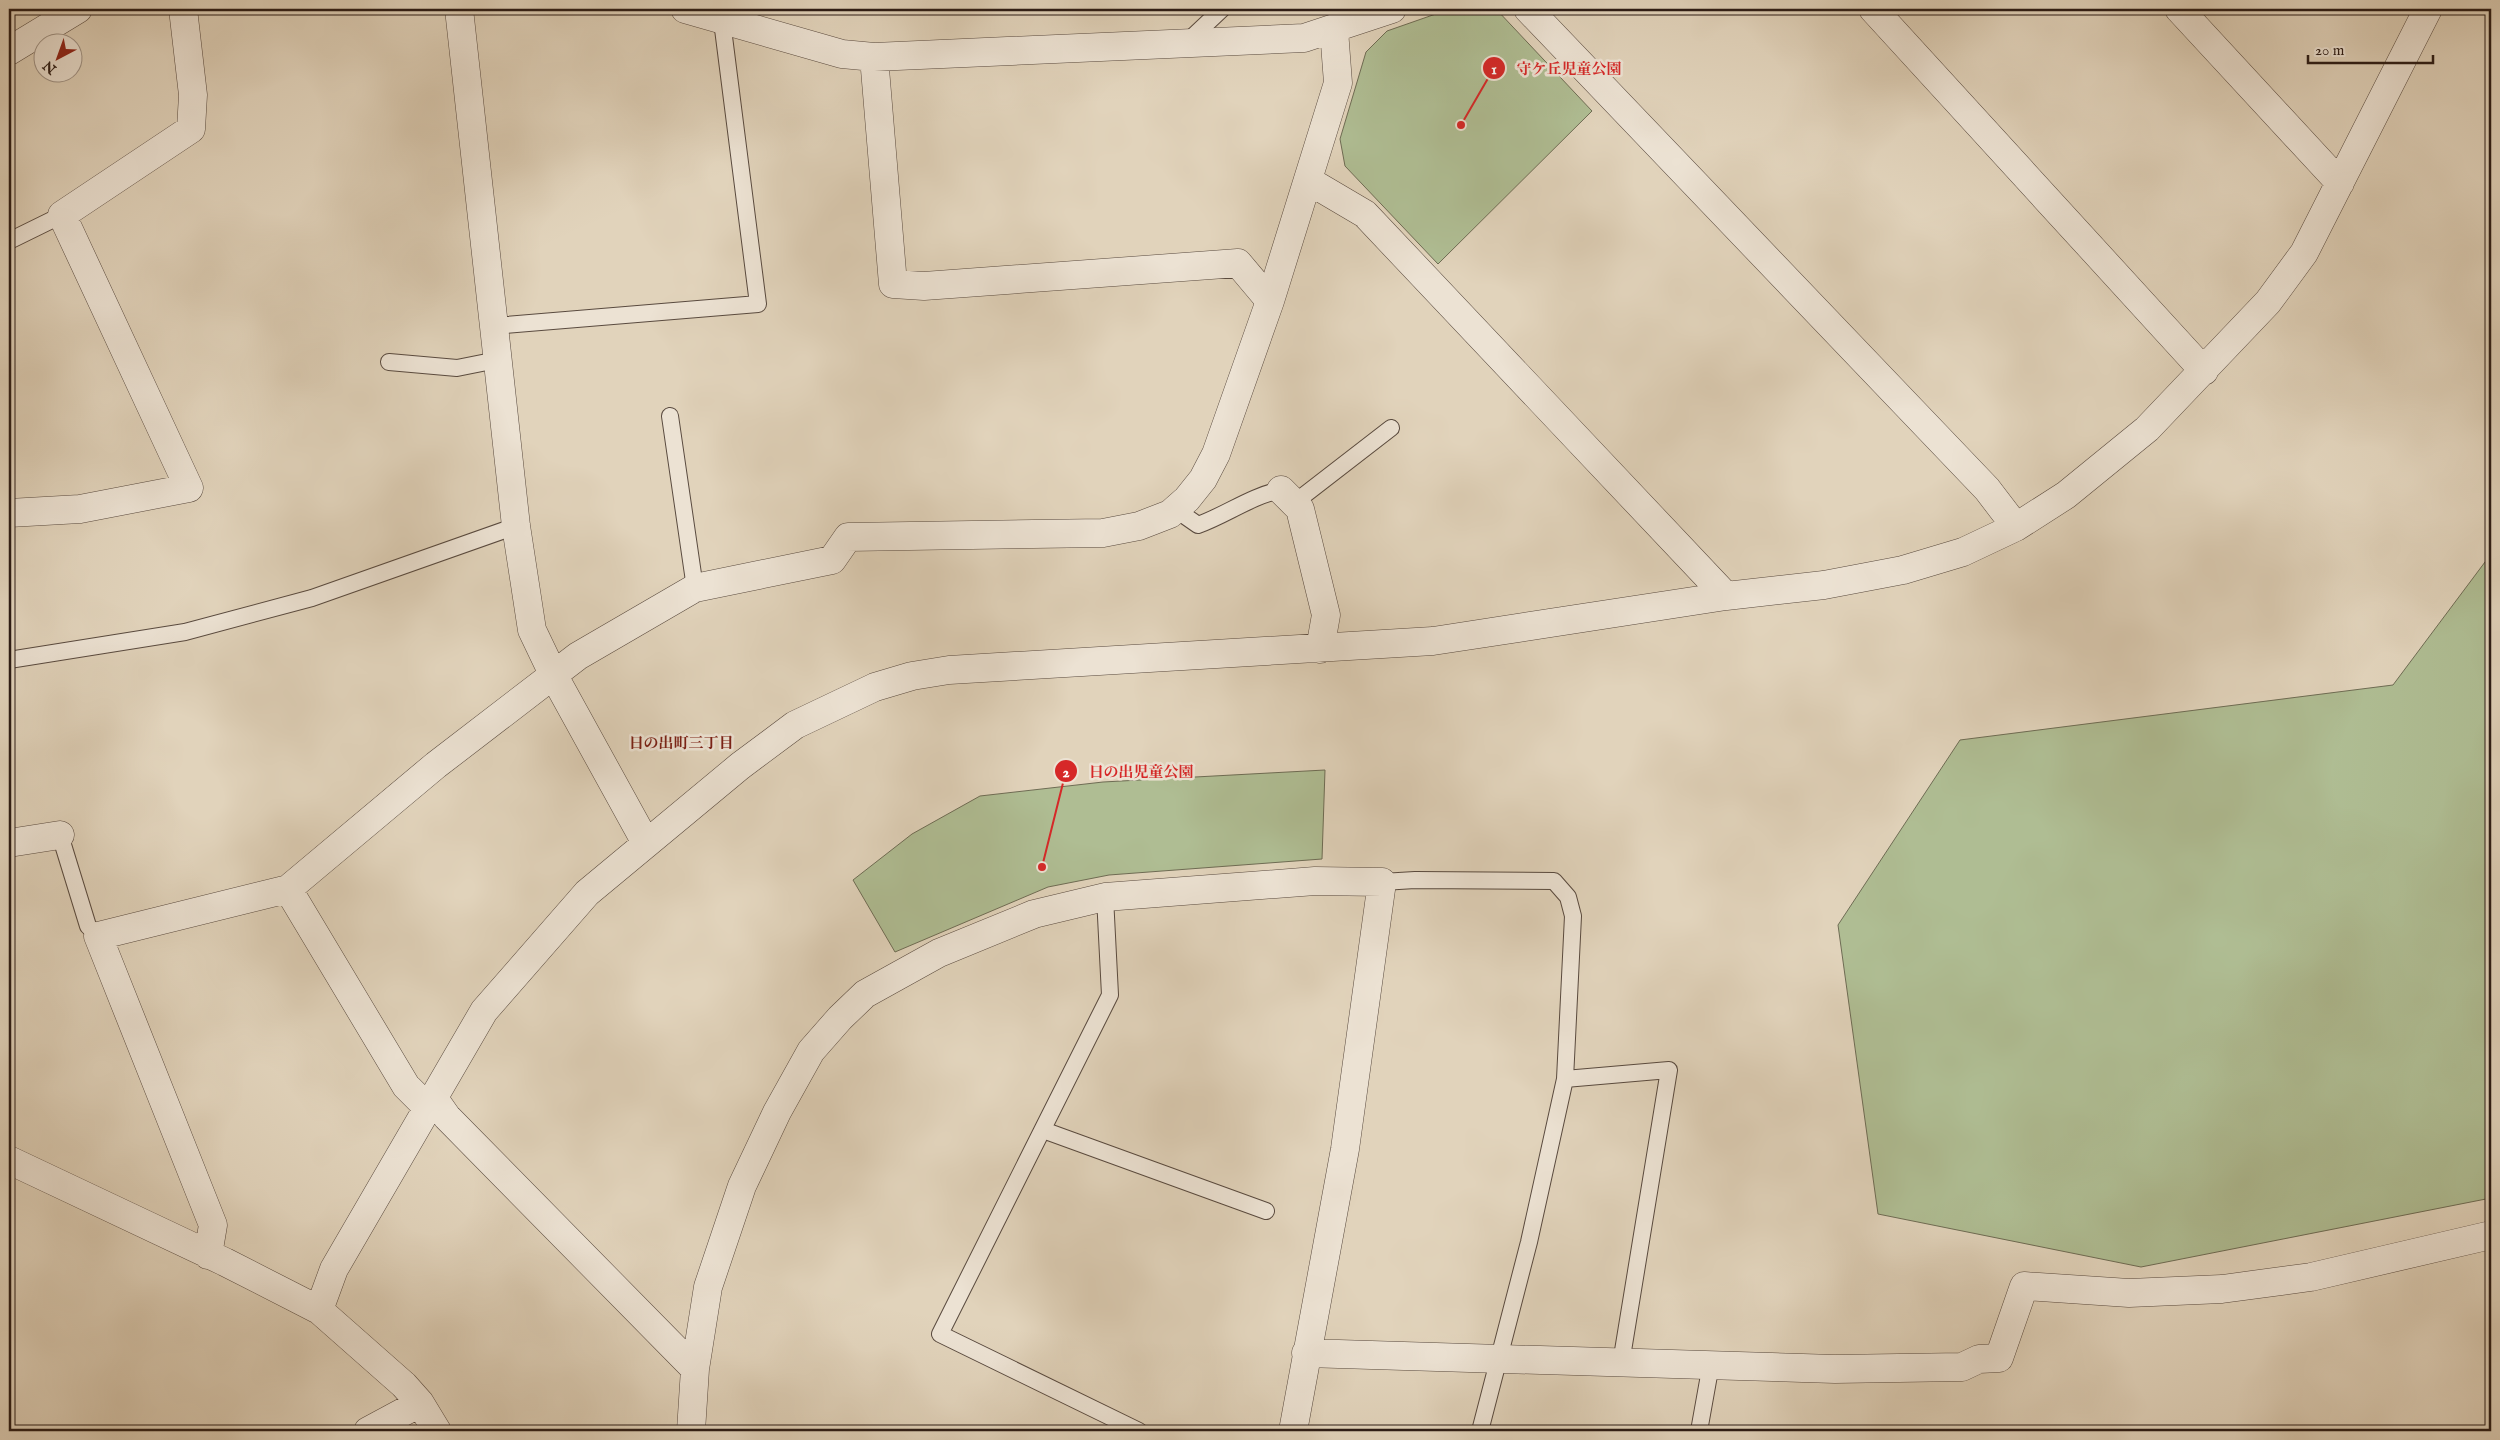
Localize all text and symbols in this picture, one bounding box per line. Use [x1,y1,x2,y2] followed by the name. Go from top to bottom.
[32,32,82,82] north arrow
[2308,32,2432,64] scale bar
[2315,41,2345,60] text: 20 m
[1481,53,1631,83] callout: 守ケ丘児童公園
[40,56,61,78] text: N
[1491,60,1497,79] text: 1
[1516,60,1622,79] text: 守ケ丘児童公園
[628,734,734,753] district label: 日の出町三丁目
[1053,756,1203,786] callout: 日の出児童公園
[1062,763,1070,782] text: 2
[1088,763,1194,782] text: 日の出児童公園

